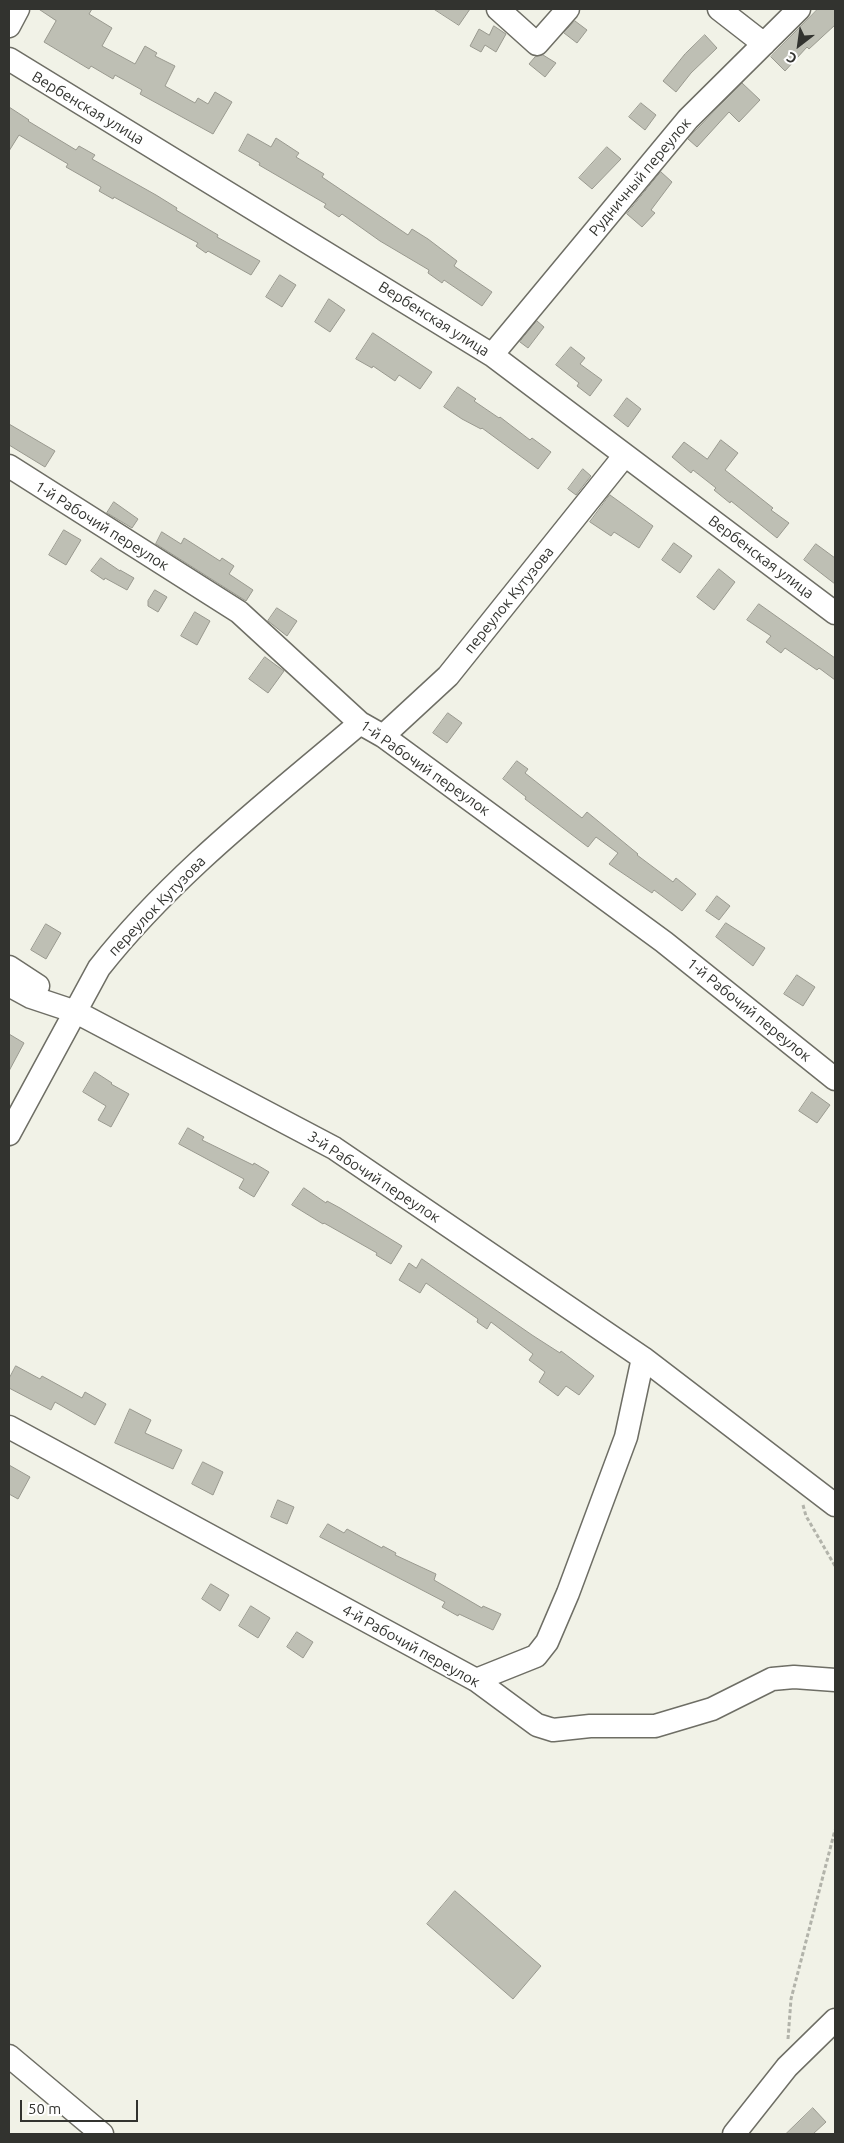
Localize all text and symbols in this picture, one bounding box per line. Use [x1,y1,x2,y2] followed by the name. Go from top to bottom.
[774,20,824,70] north arrow
[784,49,799,67] text: С
[29,67,147,149] street label: Вербенская улица
[585,114,695,240] street label: Рудничный переулок
[375,278,493,360] street label: Вербенская улица
[32,477,172,575] street label: 1-й Рабочий переулок
[705,511,817,603] street label: Вербенская улица
[460,543,558,657] street label: переулок Кутузова
[357,716,493,820] street label: 1-й Рабочий переулок
[105,852,209,960] street label: переулок Кутузова
[683,954,815,1066] street label: 1-й Рабочий переулок
[304,1127,444,1227] street label: 3-й Рабочий переулок
[339,1601,483,1691] street label: 4-й Рабочий переулок
[22,2090,140,2122] scale bar
[28,2100,61,2117] text: 50 m

